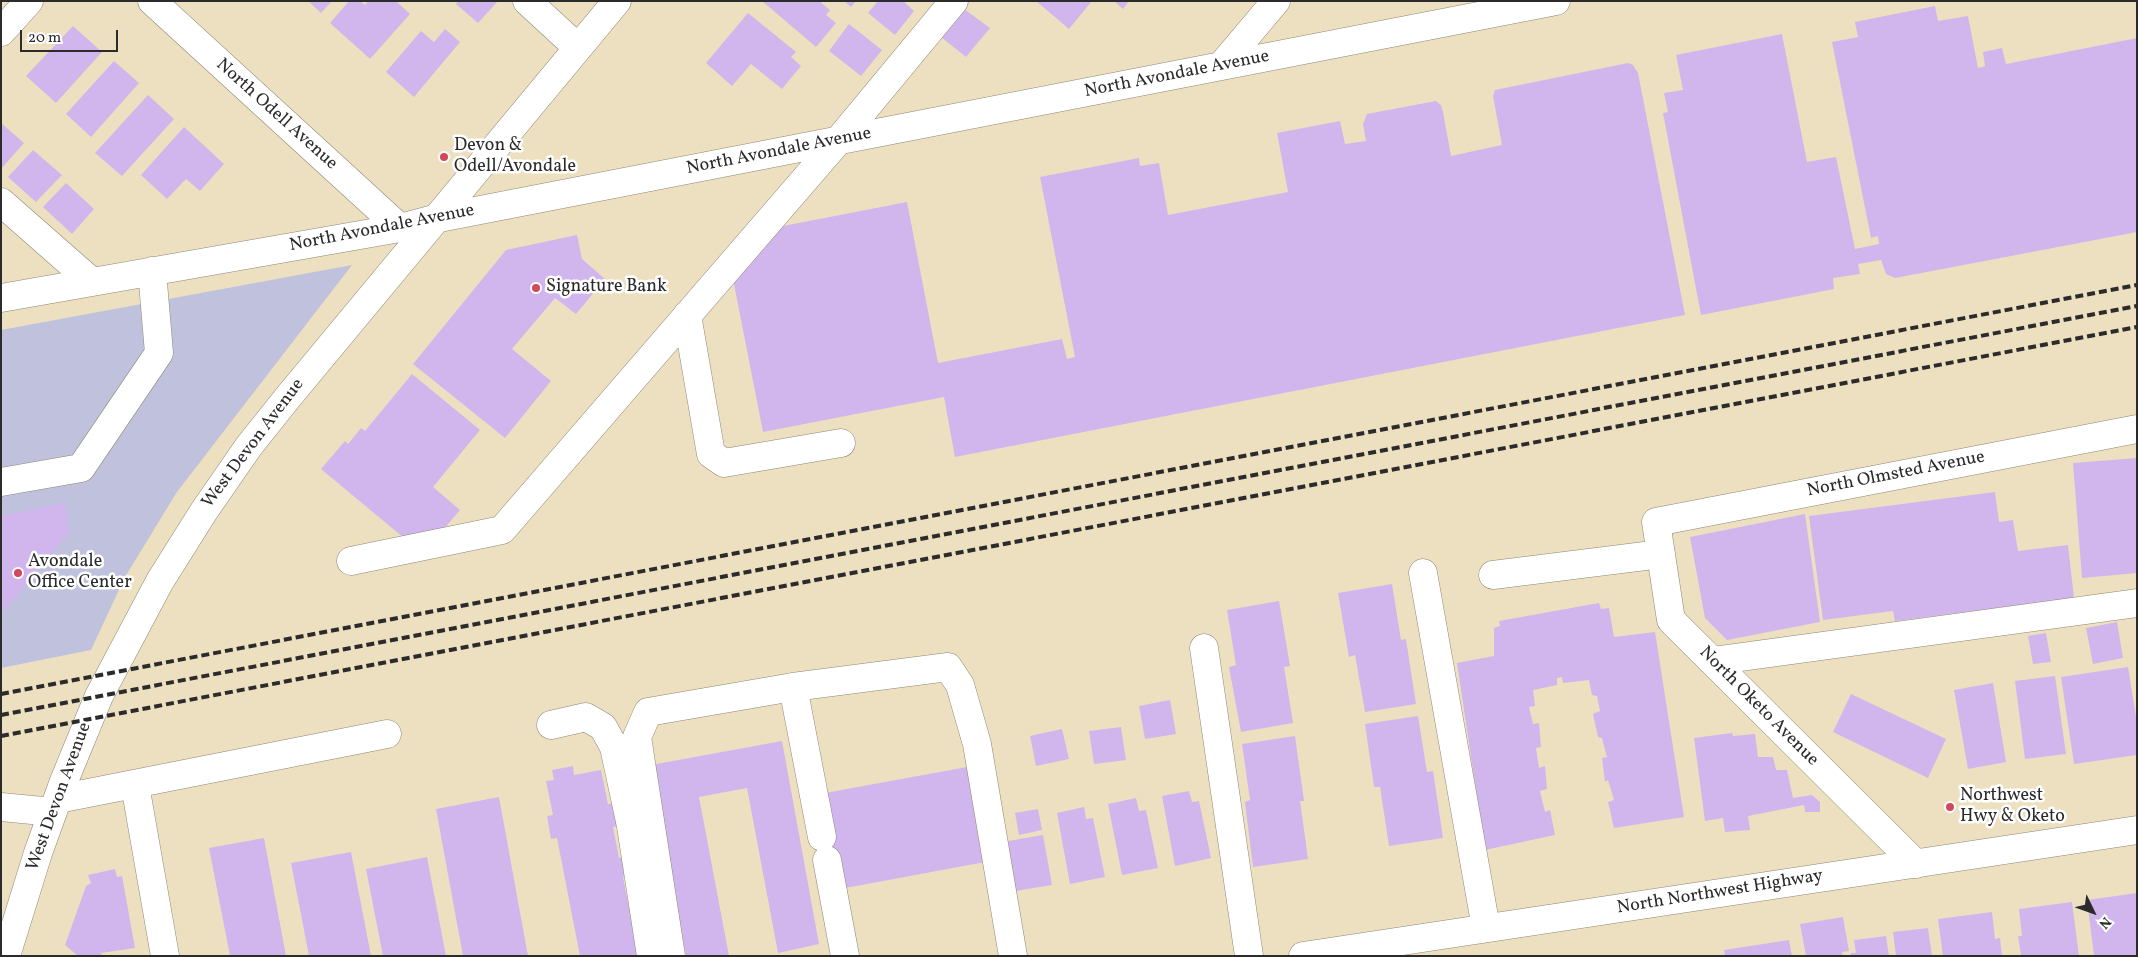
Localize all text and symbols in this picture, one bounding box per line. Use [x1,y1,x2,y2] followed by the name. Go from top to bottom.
[22,20,120,52] scale bar
[28,28,61,49] text: 20 m
[1083,46,1271,104] street label: North Avondale Avenue
[211,55,341,175] street label: North Odell Avenue
[685,123,873,181] street label: North Avondale Avenue
[454,136,576,178] place label: Devon & Odell/Avondale
[438,151,450,163] marker: Devon & Odell/Avondale
[288,200,476,258] street label: North Avondale Avenue
[546,277,667,299] place label: Signature Bank
[530,282,542,294] marker: Signature Bank
[198,375,310,513] street label: West Devon Avenue
[1805,447,1987,503] street label: North Olmsted Avenue
[28,552,132,594] place label: Avondale Office Center
[12,567,24,579] marker: Avondale Office Center
[1694,643,1822,771] street label: North Oketo Avenue
[23,720,97,874] street label: West Devon Avenue
[1960,786,2065,829] place label: Northwest Hwy & Oketo
[1944,801,1956,813] marker: Northwest Hwy & Oketo
[1616,866,1824,920] street label: North Northwest Highway
[2068,887,2118,937] north arrow
[2094,912,2115,933] text: N

